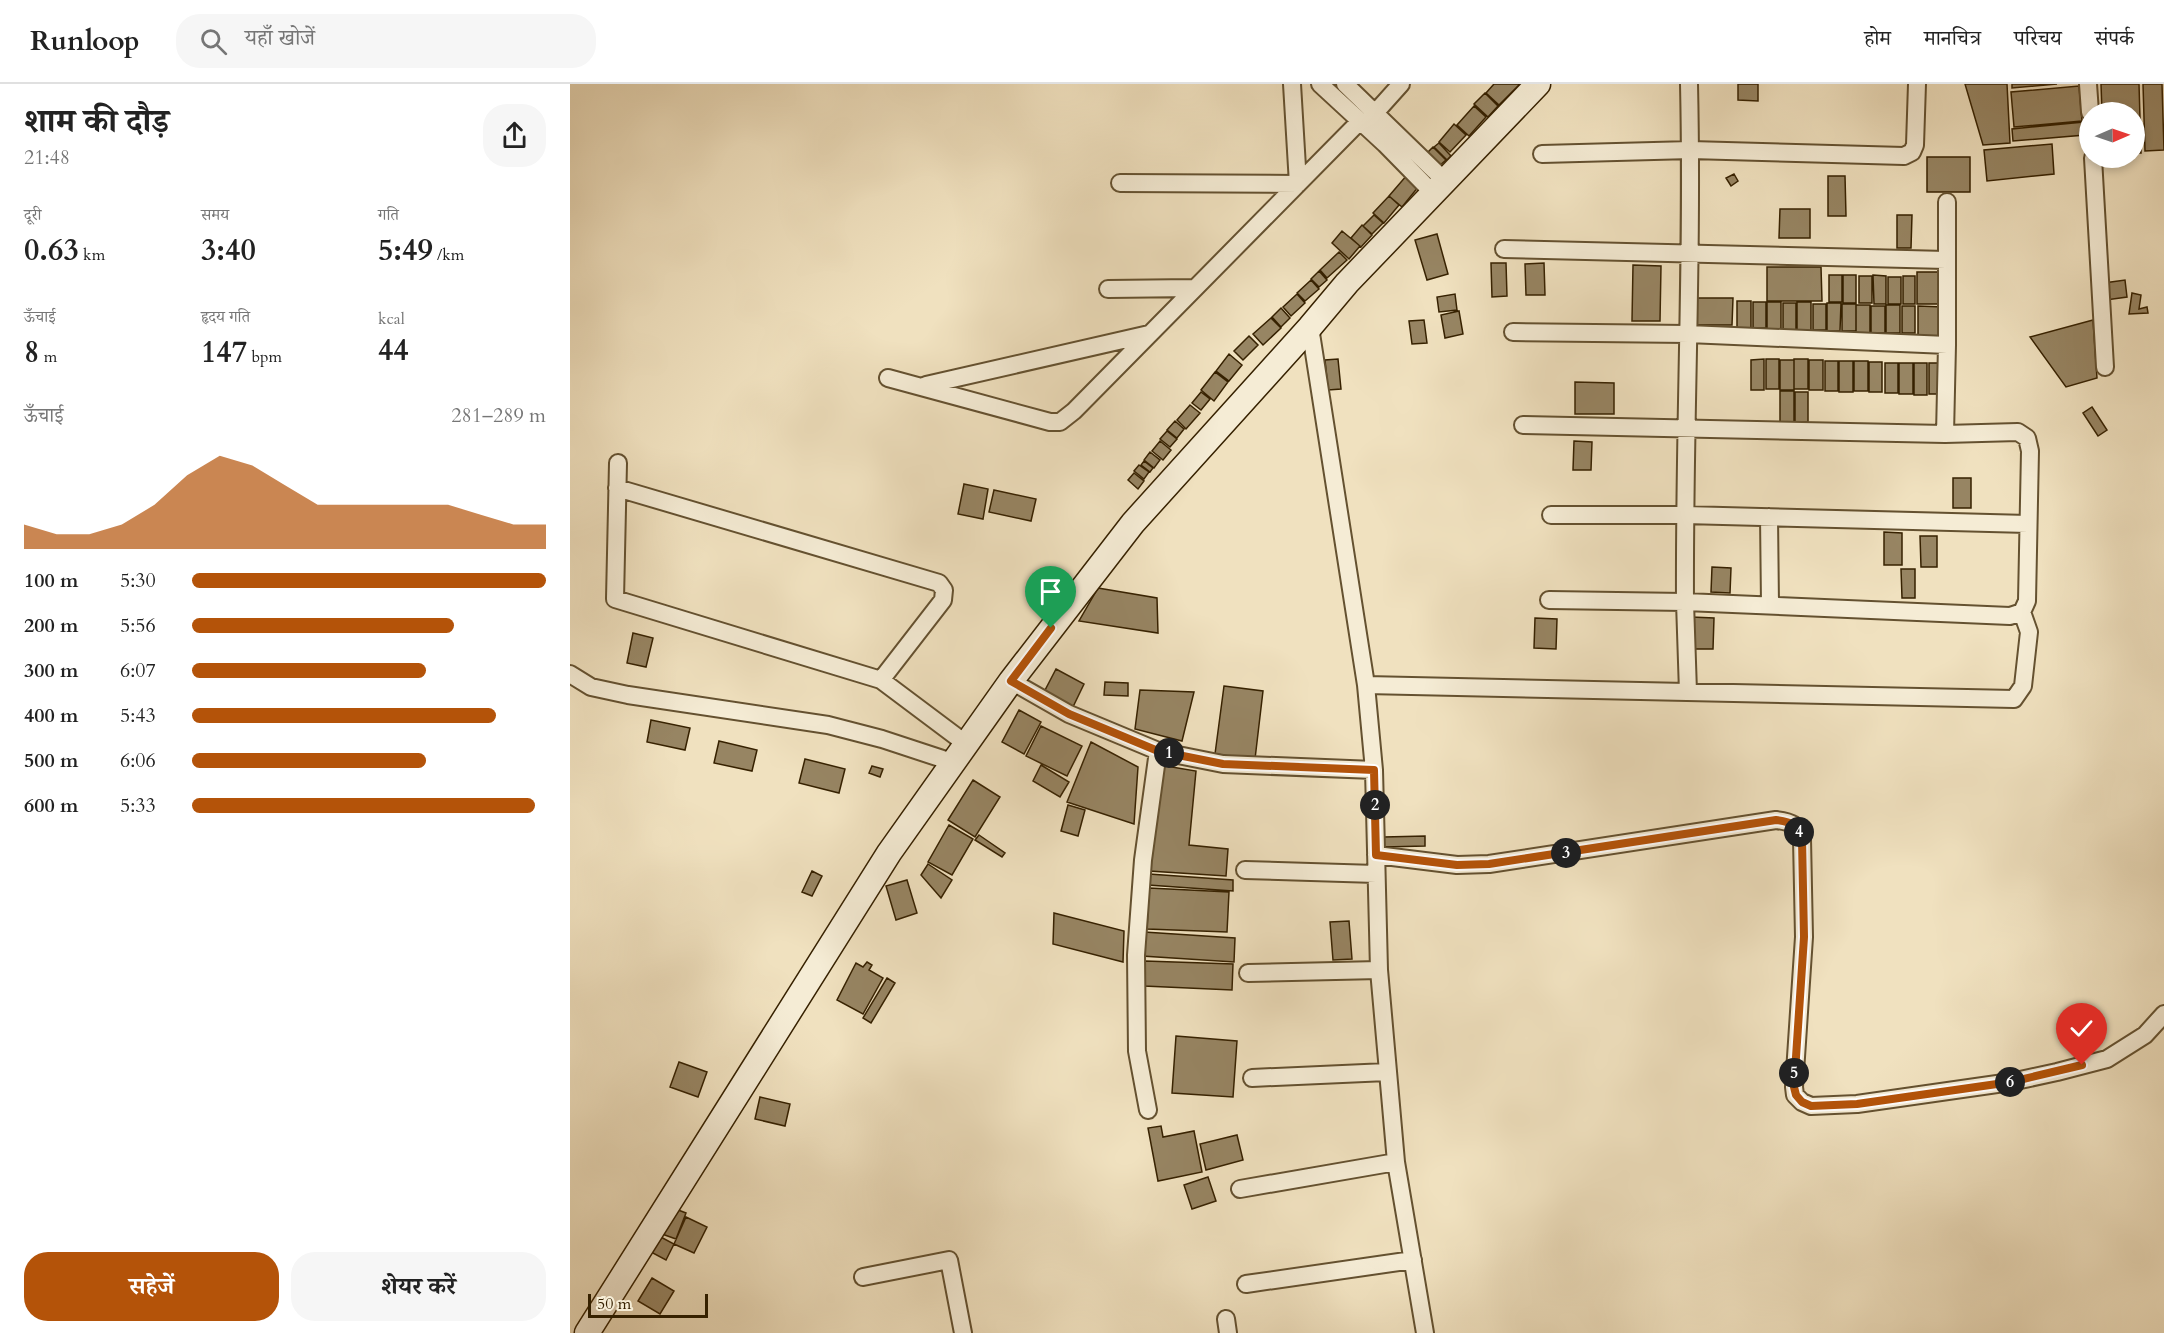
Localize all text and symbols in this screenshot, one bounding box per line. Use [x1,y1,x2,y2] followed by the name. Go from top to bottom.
[176,14,596,68] search box
[30,22,140,60] text: Runloop
[245,23,315,53] text: यहाँ खोजें
[1864,24,1891,53] text: होम
[1924,24,1981,53] text: मानचित्र
[2014,24,2062,53] text: परिचय
[2095,24,2134,53] text: संपर्क
[197,25,230,58] icon: search
[24,99,169,144] text: शाम की दौड़
[2079,102,2145,168] north arrow
[2079,102,2145,168] map controls
[483,104,546,167] button: share
[24,144,70,171] text: 21:48
[24,204,41,226] text: दूरी
[201,204,229,226] text: समय
[378,204,399,226] text: गति
[24,230,79,271] text: 0.63
[201,230,256,271] text: 3:40
[378,230,433,271] text: 5:49
[79,244,105,266] text: km
[433,244,464,266] text: /km
[24,306,56,328] text: ऊँचाई
[201,306,250,328] text: हृदय गति
[378,308,405,330] text: kcal
[378,330,409,371] text: 44
[24,332,39,373] text: 8
[201,332,247,373] text: 147
[39,346,57,368] text: m
[247,346,282,368] text: bpm
[24,402,63,429] text: ऊँचाई
[451,402,546,429] text: 281–289 m
[1025,566,1076,628] pin
[24,567,79,594] text: 100 m
[120,567,156,594] text: 5:30
[1034,575,1067,608] icon: arrive
[24,612,79,639] text: 200 m
[120,612,156,639] text: 5:56
[24,657,79,684] text: 300 m
[120,657,156,684] text: 6:07
[24,702,79,729] text: 400 m
[120,702,156,729] text: 5:43
[1154,738,1184,768] pin: 1
[1165,742,1173,764] text: 1
[24,747,79,774] text: 500 m
[120,747,156,774] text: 6:06
[1360,790,1390,820] pin: 2
[24,792,79,819] text: 600 m
[120,792,156,819] text: 5:33
[1371,794,1379,816] text: 2
[1784,817,1814,847] pin: 4
[1795,821,1803,843] text: 4
[1551,838,1581,868] pin: 3
[1562,842,1570,864] text: 3
[2056,1003,2107,1065] pin
[2065,1012,2098,1045] icon: check
[1779,1058,1809,1088] pin: 5
[1790,1062,1798,1084] text: 5
[1995,1067,2025,1097] pin: 6
[2006,1071,2014,1093] text: 6
[24,1252,279,1321] button: सहेजें
[291,1252,546,1321] button: शेयर करें
[588,1291,708,1318] scale bar
[597,1293,631,1315] text: 50 m

